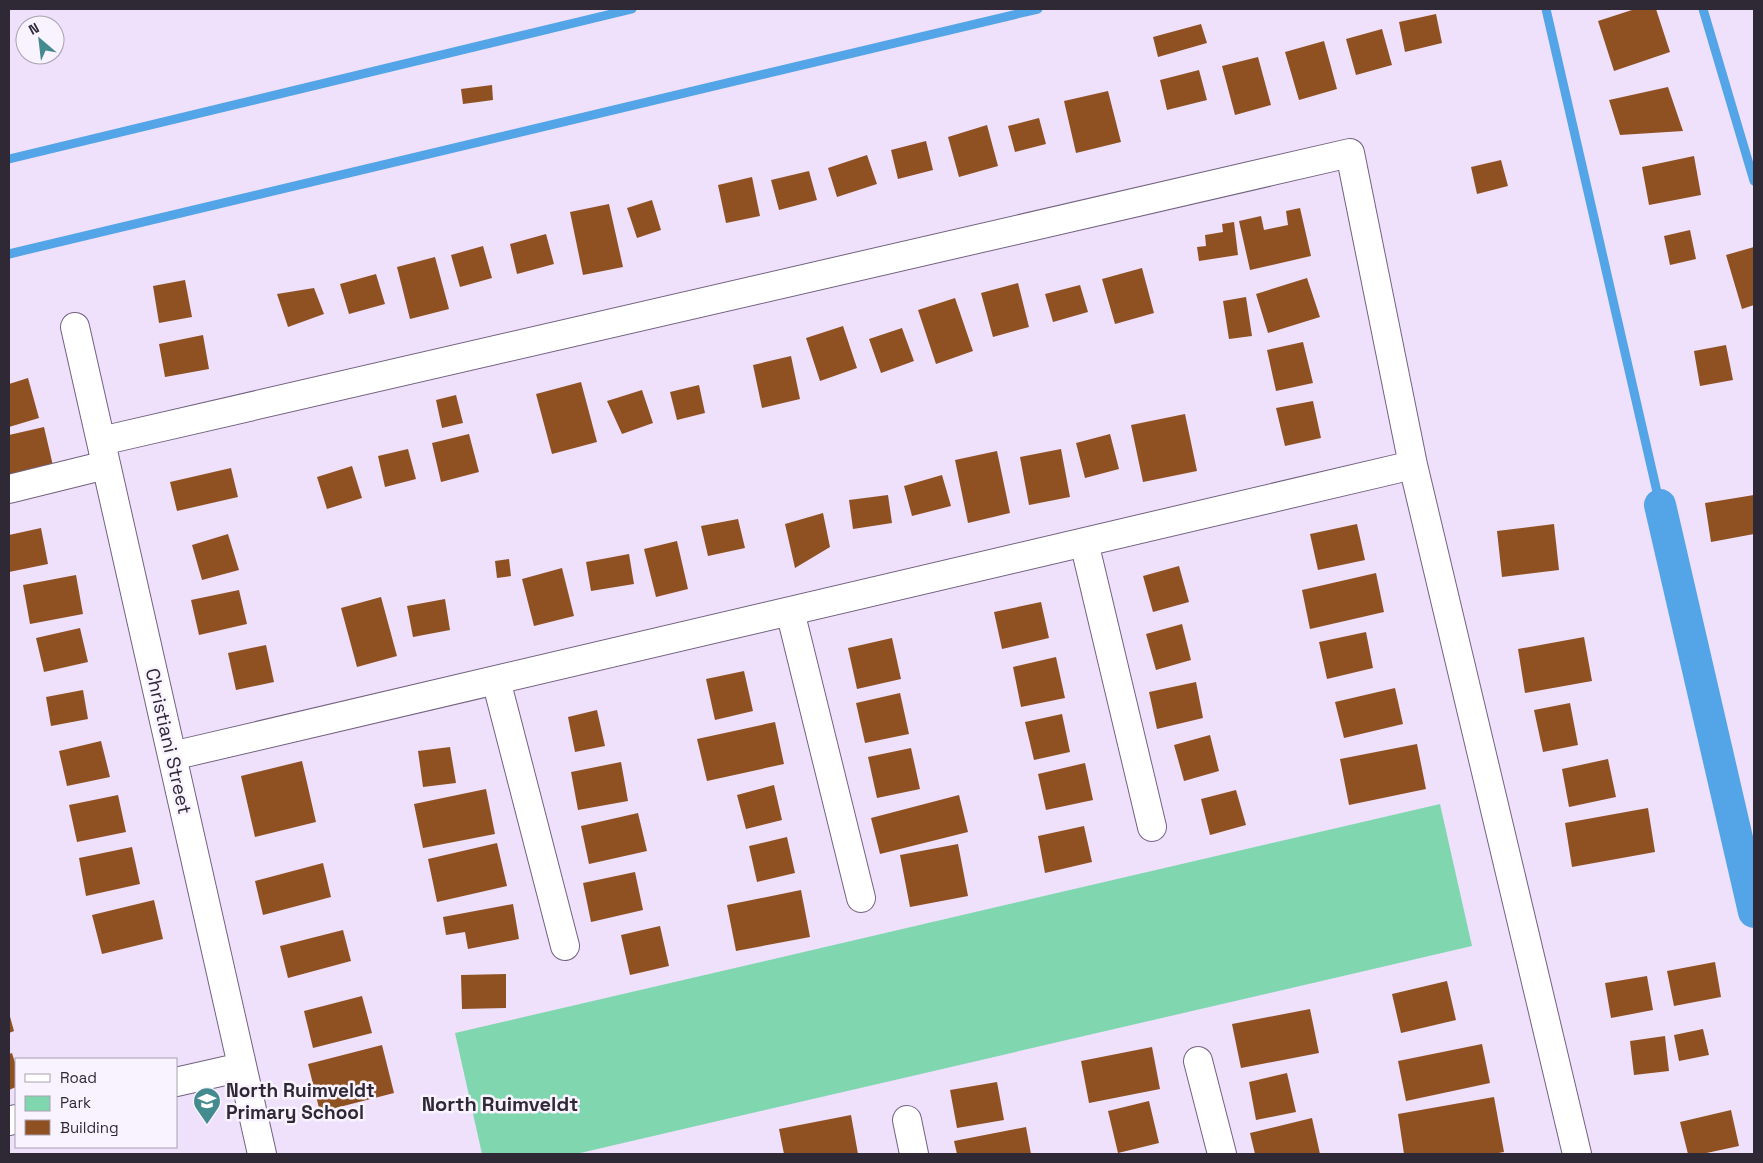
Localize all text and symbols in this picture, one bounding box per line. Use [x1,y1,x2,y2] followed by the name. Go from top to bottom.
[15,15,65,65] north arrow
[26,18,42,39] text: N
[140,666,197,817] street label: Christiani Street
[15,1058,178,1148] legend
[60,1068,97,1087] text: Road
[226,1078,375,1125] place label: North Ruimveldt Primary School
[192,1086,222,1125] school or university icon: North Ruimveldt Primary School
[422,1091,578,1117] district label: North Ruimveldt
[60,1093,91,1112] text: Park
[60,1118,119,1137] text: Building

